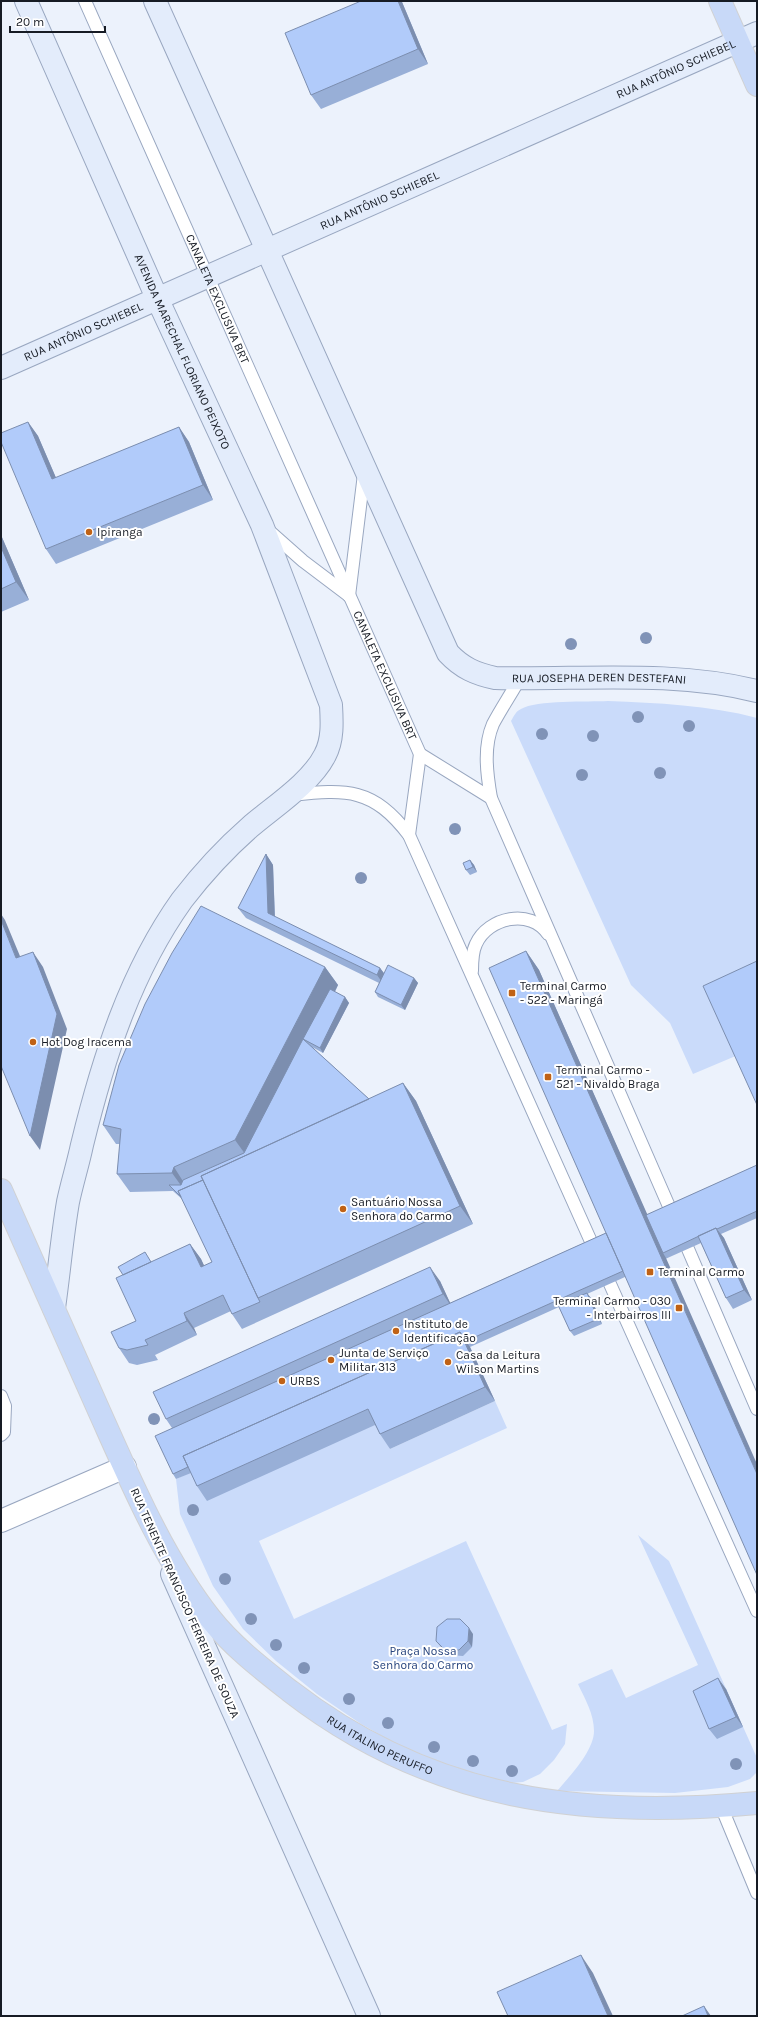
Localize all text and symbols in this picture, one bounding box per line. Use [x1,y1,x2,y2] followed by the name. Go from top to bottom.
[10,8,105,34] scale bar
[16,15,44,29] text: 20 m
[614,36,738,101] street label: RUA ANTÔNIO SCHIEBEL
[318,168,442,233] street label: RUA ANTÔNIO SCHIEBEL
[183,232,252,366] street label: CANALETA EXCLUSIVA BRT
[132,252,233,452] street label: AVENIDA MARECHAL FLORIANO PEIXOTO
[22,299,145,364] street label: RUA ANTÔNIO SCHIEBEL
[97,525,143,539] place label: Ipiranga
[84,527,94,537] marker: Ipiranga
[350,609,420,742] street label: CANALETA EXCLUSIVA BRT
[512,670,687,687] street label: RUA JOSEPHA DEREN DESTEFANI
[520,979,607,1007] place label: Terminal Carmo - 522 - Maringá
[507,988,517,998] marker: Terminal Carmo - 522 - Maringá
[41,1035,132,1049] place label: Hot Dog Iracema
[28,1037,38,1047] marker: Hot Dog Iracema
[556,1063,660,1091] place label: Terminal Carmo - 521 - Nivaldo Braga
[543,1072,553,1082] marker: Terminal Carmo - 521 - Nivaldo Braga
[351,1195,452,1223] place label: Santuário Nossa Senhora do Carmo
[338,1204,348,1214] marker: Santuário Nossa Senhora do Carmo
[658,1265,745,1279] place label: Terminal Carmo
[645,1267,655,1277] marker: Terminal Carmo
[553,1294,671,1322] place label: Terminal Carmo - 030 - Interbairros III
[674,1303,684,1313] marker: Terminal Carmo - 030 - Interbairros III
[404,1317,476,1345] place label: Instituto de Identificação
[391,1326,401,1336] marker: Instituto de Identificação
[339,1346,429,1374] place label: Junta de Serviço Militar 313
[456,1348,540,1376] place label: Casa da Leitura Wilson Martins
[326,1355,336,1365] marker: Junta de Serviço Militar 313
[443,1357,453,1367] marker: Casa da Leitura Wilson Martins
[290,1374,320,1388] place label: URBS
[277,1376,287,1386] marker: URBS
[128,1486,242,1720] street label: RUA TENENTE FRANCISCO FERREIRA DE SOUZA
[373,1644,473,1672] park label: Praça Nossa Senhora do Carmo
[324,1712,435,1778] street label: RUA ITALINO PERUFFO

